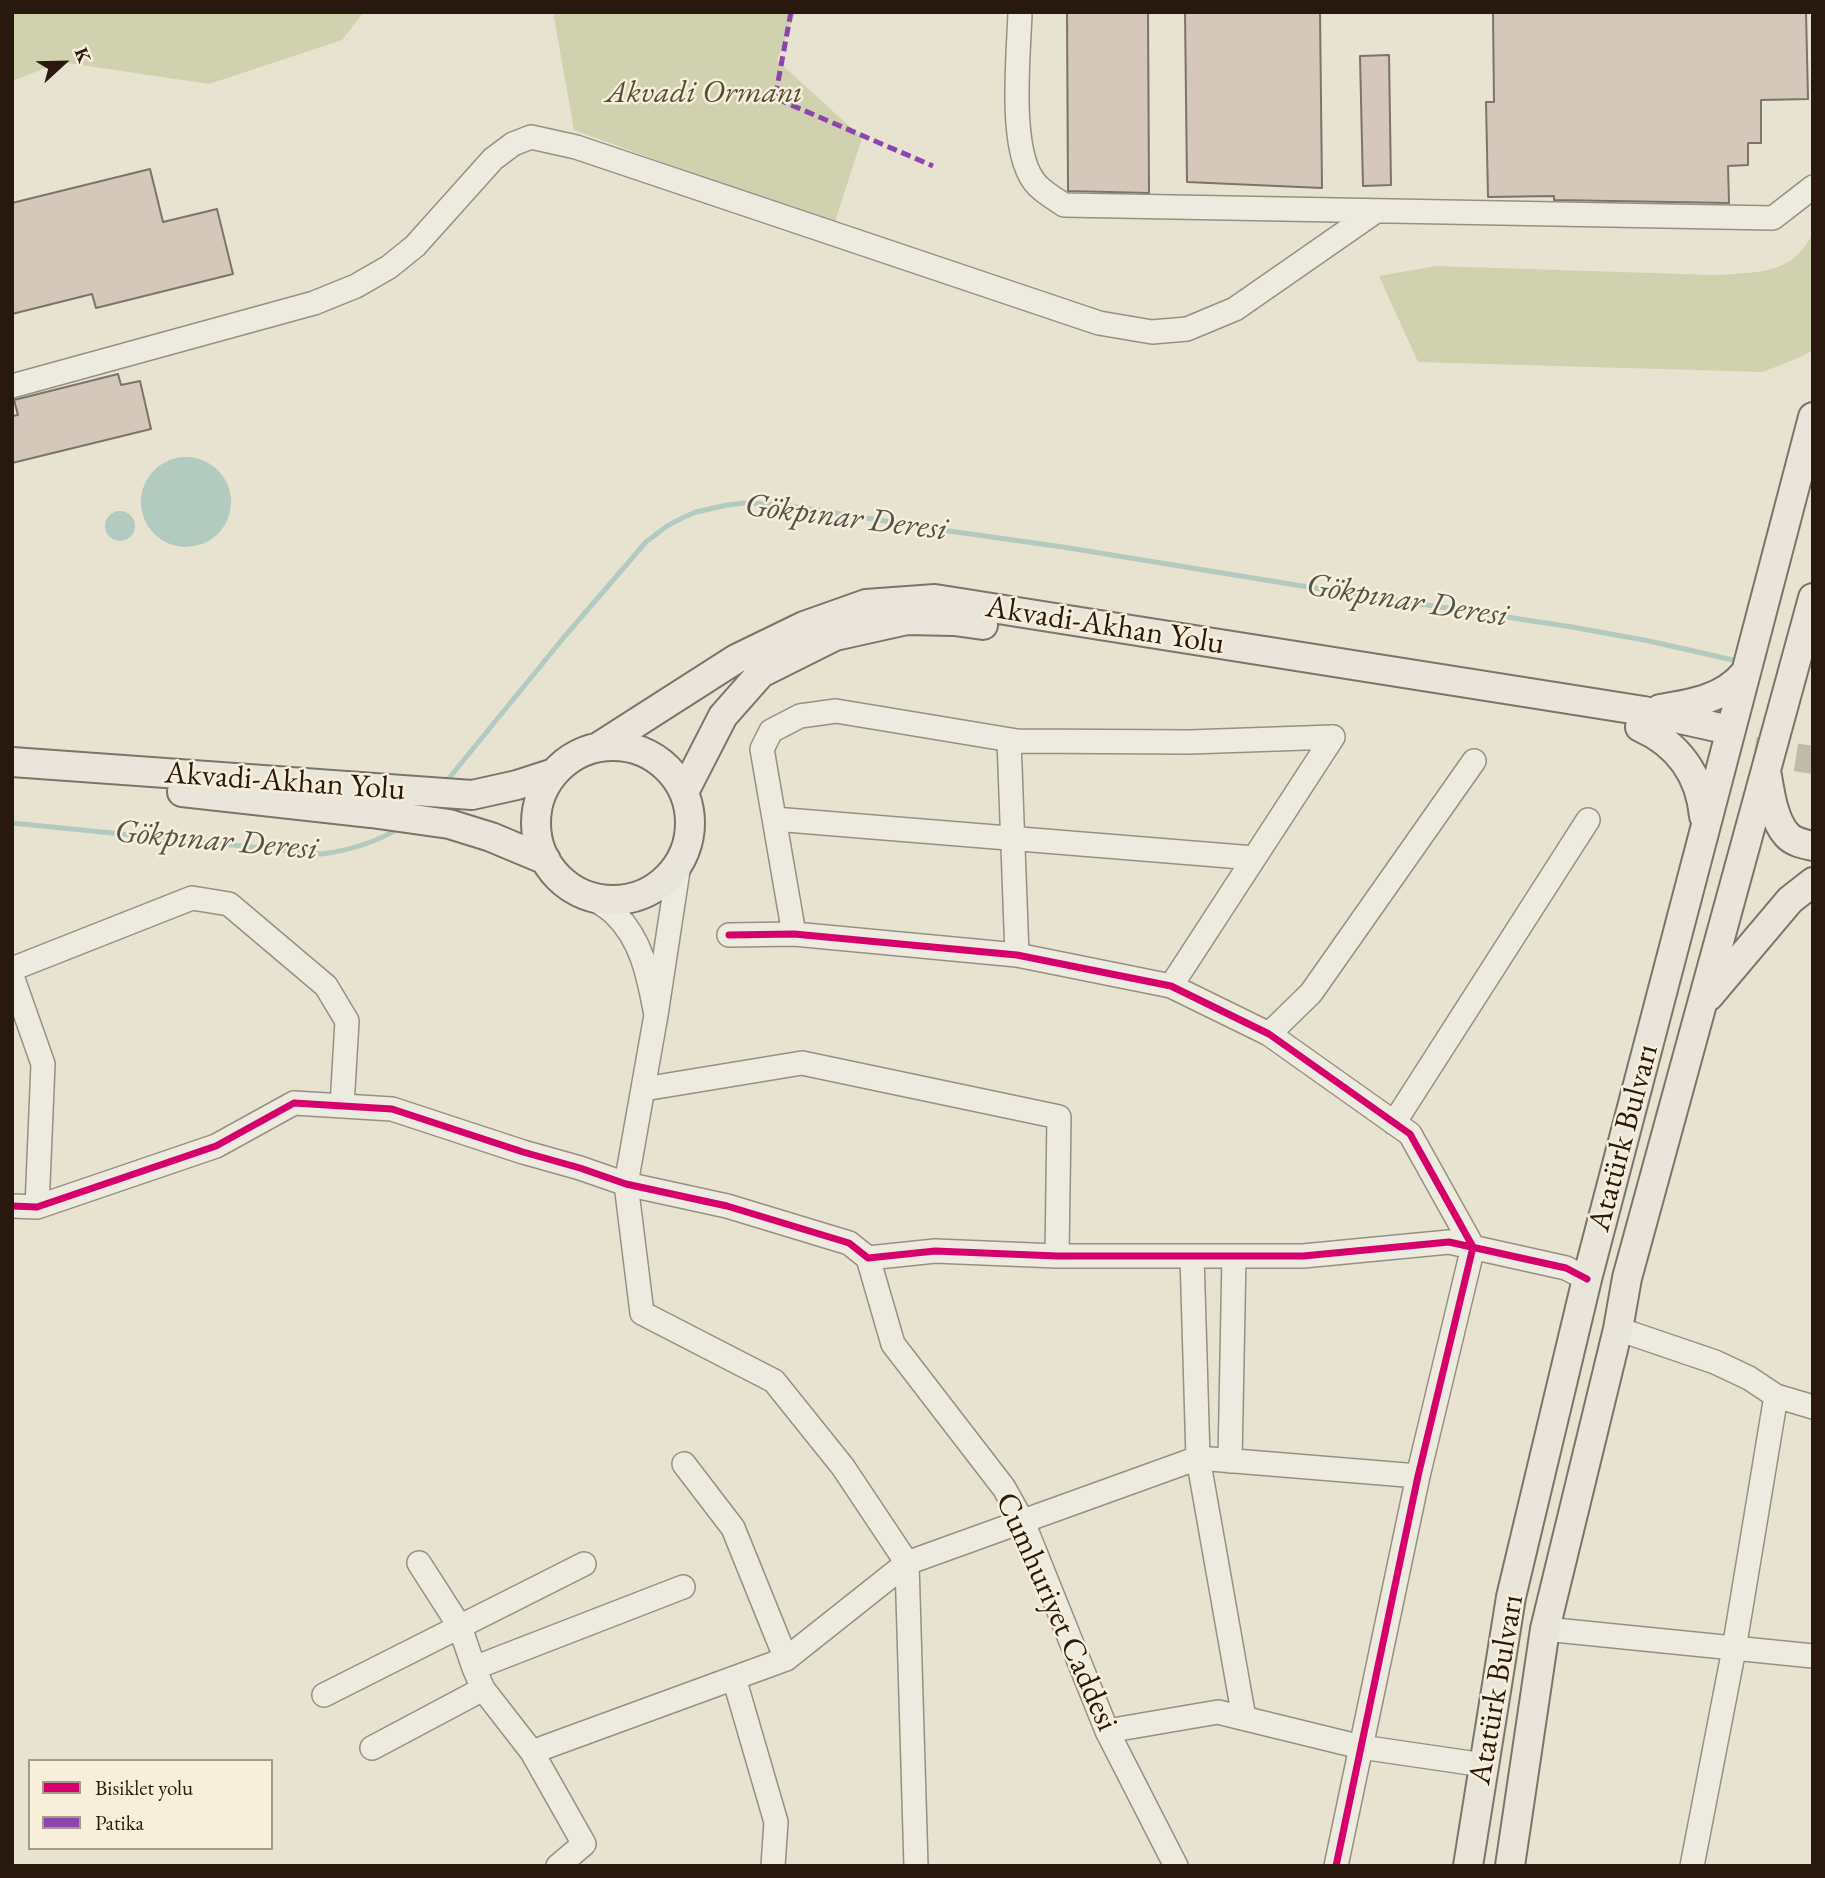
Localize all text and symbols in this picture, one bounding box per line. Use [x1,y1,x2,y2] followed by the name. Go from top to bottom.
[28,28,98,98] north arrow
[69,44,97,66] text: K
[605,74,803,112] park label: Akvadi Ormanı
[742,486,950,550] water label: Gökpınar Deresi
[1303,565,1511,637] water label: Gökpınar Deresi
[983,588,1227,664] street label: Akvadi-Akhan Yolu
[163,754,407,810] street label: Akvadi-Akhan Yolu
[113,812,319,870] water label: Gökpınar Deresi
[1581,1040,1667,1236] street label: Atatürk Bulvarı
[986,1487,1126,1737] street label: Cumhuriyet Caddesi
[1461,1592,1533,1788] street label: Atatürk Bulvarı
[28,1759,273,1850] legend
[95,1774,193,1801] text: Bisiklet yolu
[95,1809,144,1836] text: Patika

